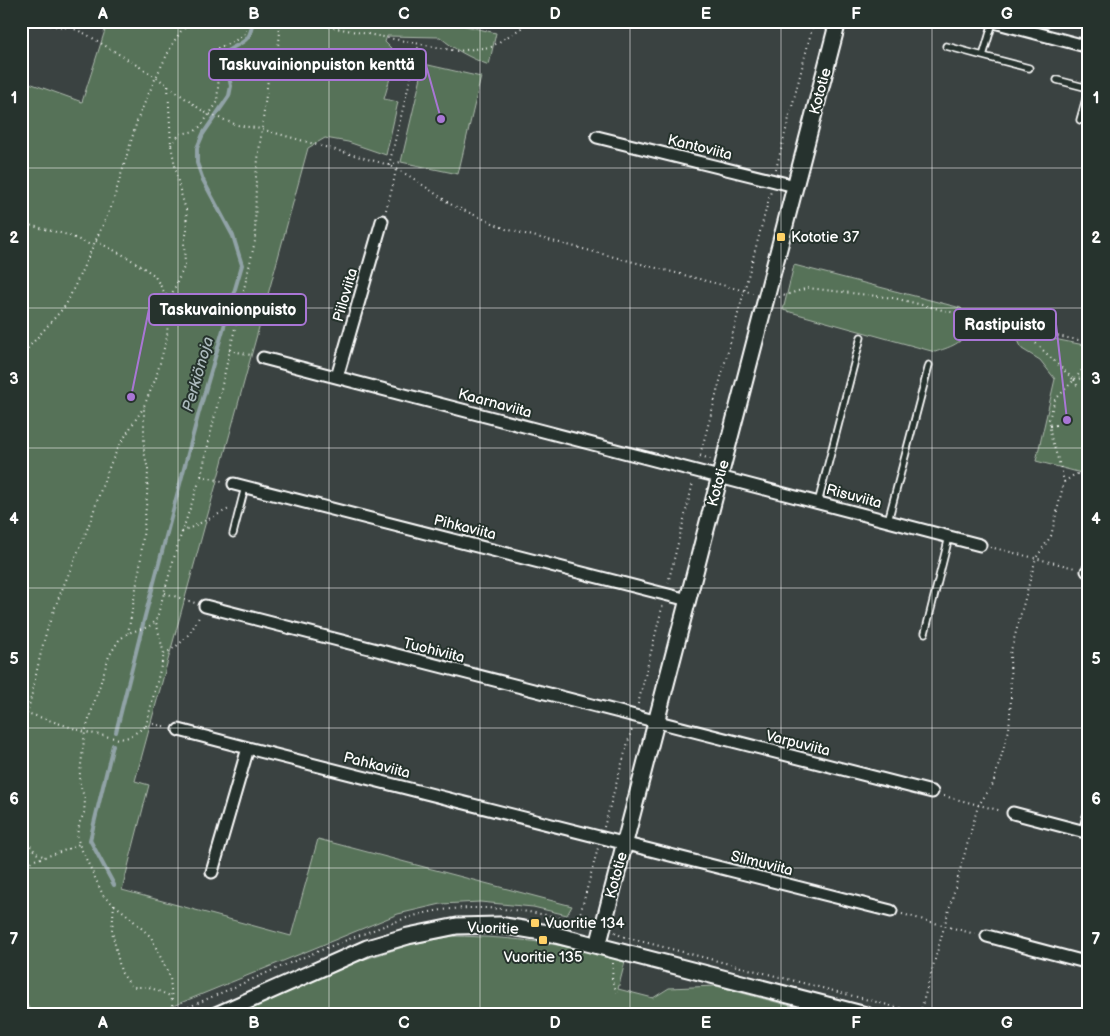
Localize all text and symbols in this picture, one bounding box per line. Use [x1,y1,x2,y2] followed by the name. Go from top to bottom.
[97,5,108,24] text: A
[248,5,260,24] text: B
[398,5,410,24] text: C
[549,5,561,24] text: D
[701,5,711,24] text: E
[851,5,861,24] text: F
[1001,5,1013,24] text: G
[209,49,426,80] callout: Taskuvainionpuiston kenttä
[219,56,415,75] text: Taskuvainionpuiston kenttä
[805,66,836,116] street label: Kototie
[11,89,17,108] text: 1
[1093,89,1099,108] text: 1
[666,130,734,165] street label: Kantoviita
[791,228,860,247] place label: Kototie 37
[9,229,19,248] text: 2
[1091,229,1101,248] text: 2
[775,231,787,243] marker: Kototie 37
[329,266,362,324] street label: Piiloviita
[149,294,306,325] callout: Taskuvainionpuisto
[159,301,297,320] text: Taskuvainionpuisto
[954,309,1056,340] callout: Rastipuisto
[964,316,1046,335] text: Rastipuisto
[179,335,218,414] water label: Perkiönoja
[9,370,19,389] text: 3
[1091,370,1101,389] text: 3
[456,385,534,422] street label: Kaarnaviita
[703,458,734,508] street label: Kototie
[824,480,884,513] street label: Risuviita
[9,510,19,529] text: 4
[1091,510,1101,529] text: 4
[432,511,498,544] street label: Pihkaviita
[401,634,467,667] street label: Tuohiviita
[9,650,19,669] text: 5
[1091,650,1101,669] text: 5
[764,726,832,761] street label: Varpuviita
[342,748,412,783] street label: Pahkaviita
[9,790,19,809] text: 6
[1091,790,1101,809] text: 6
[729,847,795,880] street label: Silmuviita
[601,850,632,900] street label: Kototie
[545,914,625,933] place label: Vuoritie 134
[529,917,541,929] marker: Vuoritie 134
[467,918,519,939] street label: Vuoritie
[10,930,19,949] text: 7
[1092,930,1101,949] text: 7
[537,934,549,946] marker: Vuoritie 135
[503,948,583,967] place label: Vuoritie 135
[97,1014,108,1033] text: A
[248,1014,260,1033] text: B
[398,1014,410,1033] text: C
[549,1014,561,1033] text: D
[701,1014,711,1033] text: E
[851,1014,861,1033] text: F
[1001,1014,1013,1033] text: G

